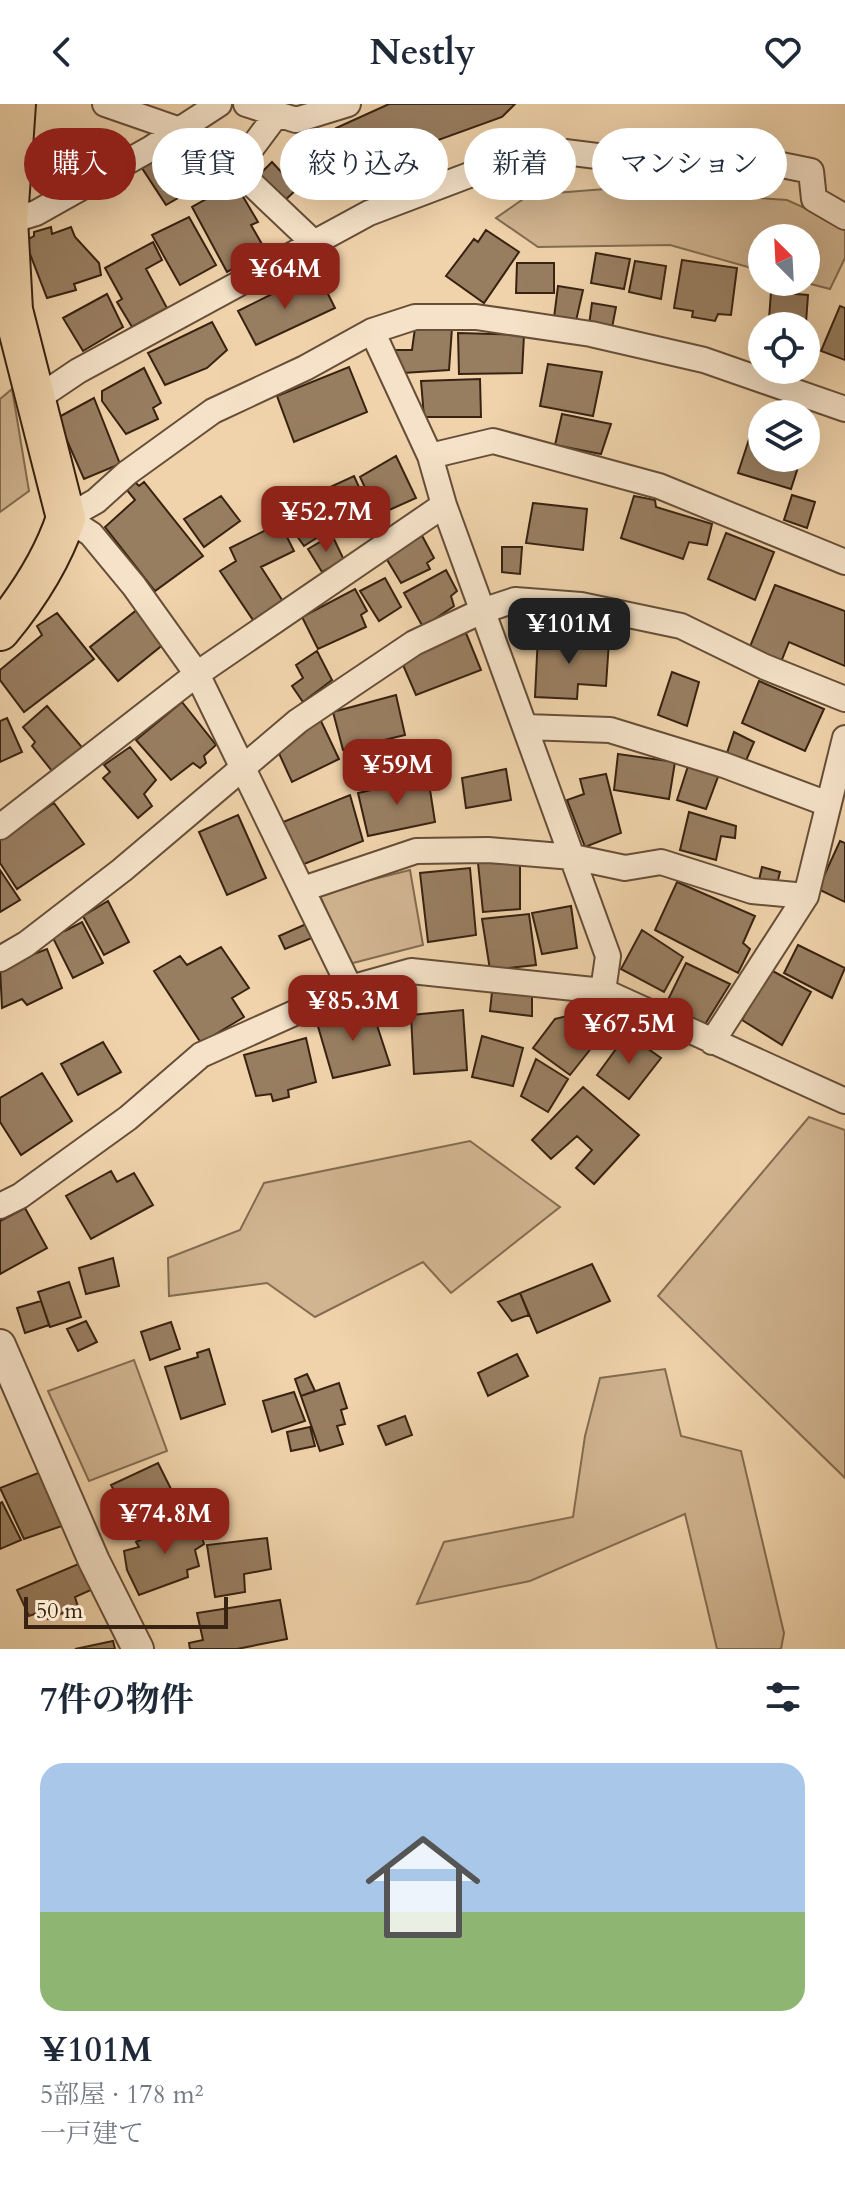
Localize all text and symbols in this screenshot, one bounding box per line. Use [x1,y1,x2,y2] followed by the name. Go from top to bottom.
[369,28,476,77] text: Nestly
[40,30,84,74] icon: back
[761,30,805,74] icon: heart
[24,128,136,200] chip: 購入
[152,128,264,200] chip: 賃貸
[280,128,448,200] chip: 絞り込み
[464,128,576,200] chip: 新着
[592,128,787,200] chip: マンション
[748,224,820,296] north arrow
[748,224,820,472] map controls
[238,243,332,311] pin: ¥64M
[249,251,321,286] text: ¥64M
[748,312,820,384] button: locate
[748,400,820,472] button: layers
[261,486,391,554] pin: ¥52.7M
[279,494,373,529] text: ¥52.7M
[513,598,625,666] pin: ¥101M
[526,606,612,641] text: ¥101M
[350,739,444,807] pin: ¥59M
[361,747,433,782] text: ¥59M
[288,975,418,1043] pin: ¥85.3M
[306,983,400,1018] text: ¥85.3M
[564,998,694,1066] pin: ¥67.5M
[582,1006,676,1041] text: ¥67.5M
[100,1488,230,1556] pin: ¥74.8M
[118,1496,212,1531] text: ¥74.8M
[24,1593,228,1629] scale bar
[36,1596,83,1626] text: 50 m
[761,1675,805,1719] icon: filters
[40,1677,193,1723] text: 7件の物件
[351,1815,495,1959] icon: home
[40,2027,152,2073] text: ¥101M
[40,2077,204,2112] text: 5部屋 · 178 m²
[40,2116,144,2151] text: 一戸建て

